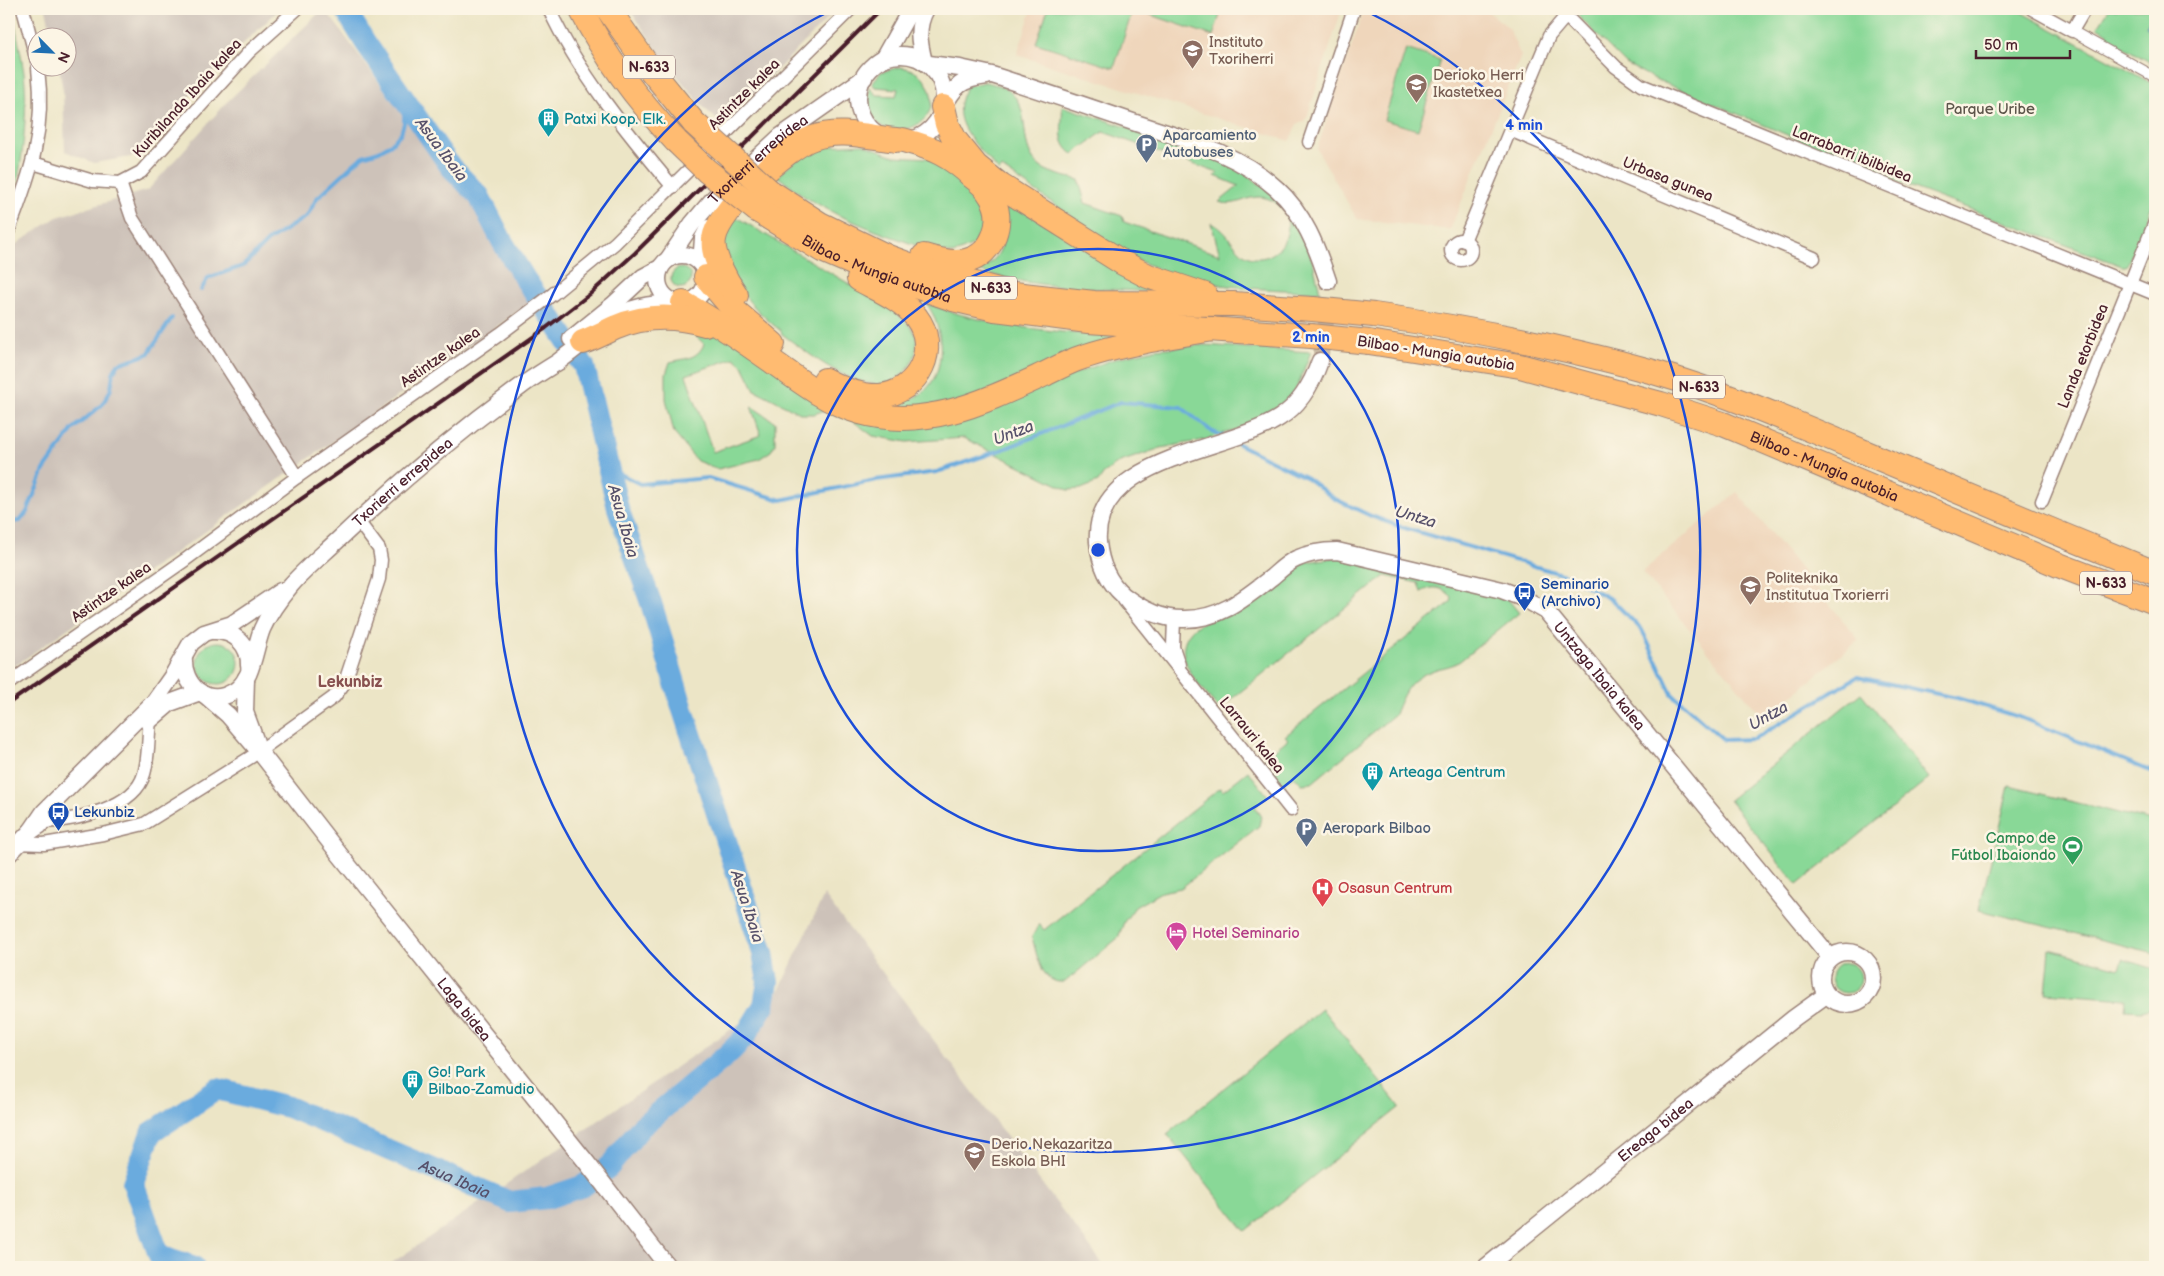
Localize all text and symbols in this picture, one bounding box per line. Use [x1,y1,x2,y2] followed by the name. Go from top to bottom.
[28,28,78,78] north arrow
[1976,28,2070,60] scale bar
[1209,33,1274,69] place label: Instituto Txoriherri
[129,35,246,162] street label: Kuribilanda Ibaia kalea
[1984,36,2018,55] text: 50 m
[1181,39,1205,70] school or university icon: Instituto Txoriherri
[54,49,73,65] text: N
[705,55,784,134] street label: Astintze kalea
[623,56,675,78] road number: N-633
[1433,66,1524,102] place label: Derioko Herri Ikastetxea
[1405,72,1429,103] school or university icon: Derioko Herri Ikastetxea
[1945,100,2035,119] park label: Parque Uribe
[536,107,560,138] building icon: Patxi Koop. Elk.
[564,110,666,129] place label: Patxi Koop. Elk.
[704,111,812,208] street label: Txorierri errepidea
[410,113,471,186] water label: Asua Ibaia
[1505,116,1543,135] text: 4 min
[1789,122,1915,187] street label: Larrabarri ibilbidea
[1163,126,1257,162] place label: Aparcamiento Autobuses
[1135,132,1159,163] parking icon: Aparcamiento Autobuses
[1620,153,1716,206] street label: Urbasa gunea
[798,231,954,308] street label: Bilbao - Mungia autobia
[965,276,1017,300] road number: N-633
[2054,301,2113,411] street label: Landa etorbidea
[397,323,484,392] street label: Astintze kalea
[1292,328,1330,347] text: 2 min
[1356,332,1516,375] street label: Bilbao - Mungia autobia
[1673,376,1725,398] road number: N-633
[991,417,1036,450] water label: Untza
[1747,427,1901,507] street label: Bilbao - Mungia autobia
[349,434,457,532] street label: Txorierri errepidea
[603,482,642,560] water label: Asua Ibaia
[1393,502,1438,533] water label: Untza
[1089,541,1107,559] centre of rings
[68,558,155,627] street label: Astintze kalea
[1766,569,1889,605] place label: Politeknika Institutua Txorierri
[2080,572,2132,594] road number: N-633
[1541,575,1609,611] place label: Seminario (Archivo)
[1738,575,1762,606] school or university icon: Politeknika Institutua Txorierri
[1513,581,1537,612] bus stop icon: Seminario (Archivo)
[1549,618,1649,734] street label: Untzaga Ibaia kalea
[318,673,383,692] district label: Lekunbiz
[1215,693,1288,778] street label: Larrauri kalea
[1746,698,1792,735] water label: Untza
[1361,760,1385,791] building icon: Arteaga Centrum
[1389,763,1505,782] place label: Arteaga Centrum
[46,800,70,831] bus stop icon: Lekunbiz
[74,803,135,822] place label: Lekunbiz
[1295,816,1319,847] parking icon: Aeropark Bilbao
[1323,819,1431,838] place label: Aeropark Bilbao
[1951,829,2056,865] place label: Campo de Fútbol Ibaiondo
[2060,835,2084,866] sports icon: Campo de Fútbol Ibaiondo
[726,867,767,945] water label: Asua Ibaia
[1310,876,1334,907] hospital icon: Osasun Centrum
[1338,879,1452,898] place label: Osasun Centrum
[1164,921,1188,952] hotel icon: Hotel Seminario
[1192,924,1300,943] place label: Hotel Seminario
[432,974,495,1045] street label: Laga bidea
[428,1063,534,1099] place label: Go! Park Bilbao-Zamudio
[400,1069,424,1100] building icon: Go! Park Bilbao-Zamudio
[1614,1094,1697,1167] street label: Ereaga bidea
[991,1135,1112,1171] place label: Derio Nekazaritza Eskola BHI
[963,1141,987,1172] school or university icon: Derio Nekazaritza Eskola BHI
[415,1156,493,1203] water label: Asua Ibaia

